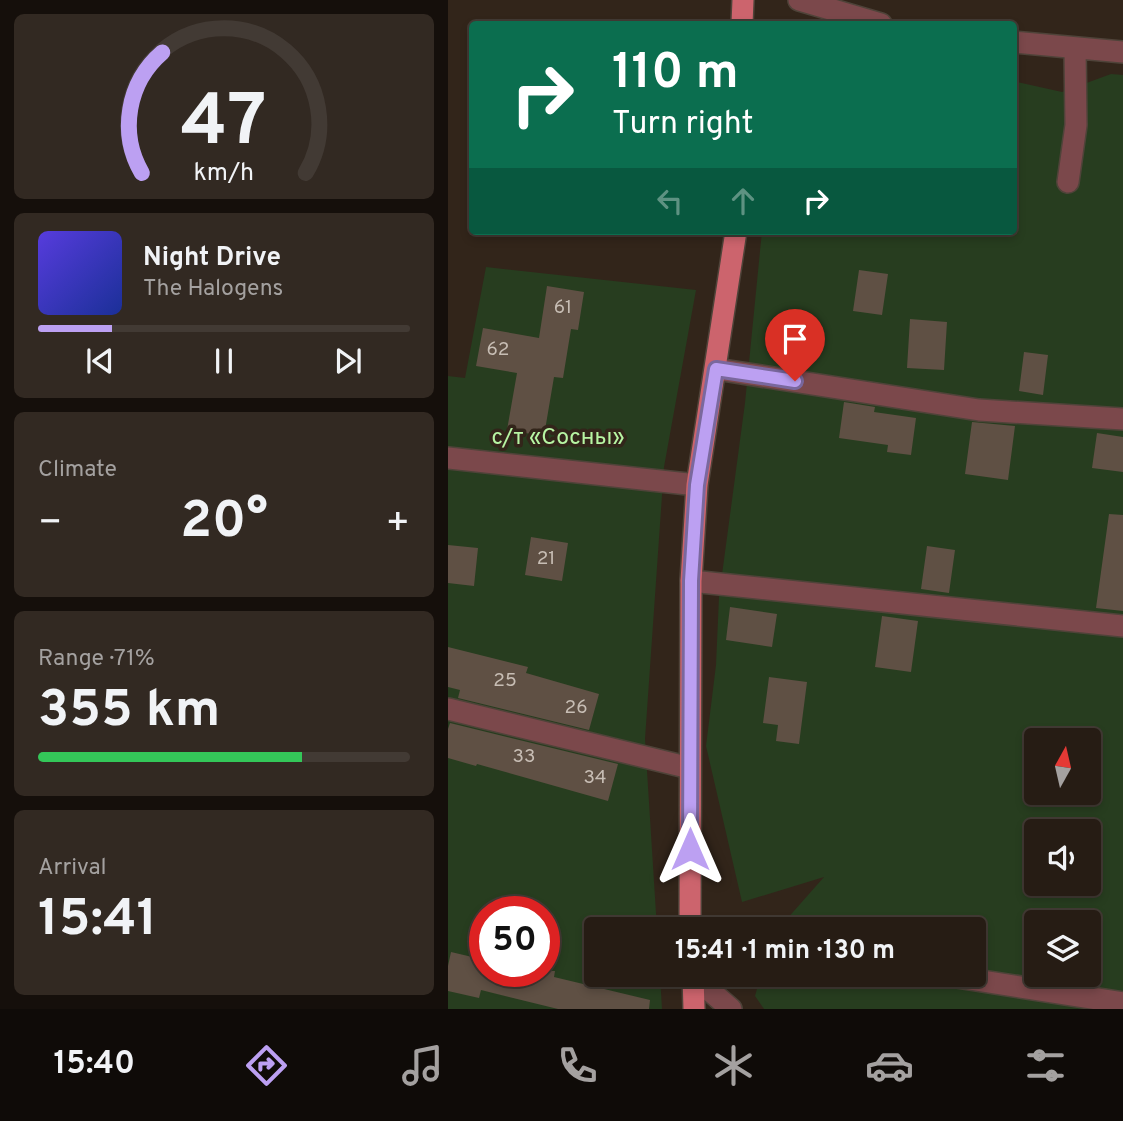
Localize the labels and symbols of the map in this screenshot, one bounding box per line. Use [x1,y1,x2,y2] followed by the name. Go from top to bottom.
[554,296,572,320] house number: 61
[765,309,825,381] pin
[487,338,509,362] house number: 62
[491,424,625,453] park label: с/т «Сосны»
[537,547,555,571] house number: 21
[493,669,517,693] house number: 25
[565,696,587,720] house number: 26
[1024,728,1101,805] north arrow
[513,745,535,769] house number: 33
[583,766,607,790] house number: 34
[653,812,727,886] position arrow
[469,896,560,987] speed limit sign: 50

